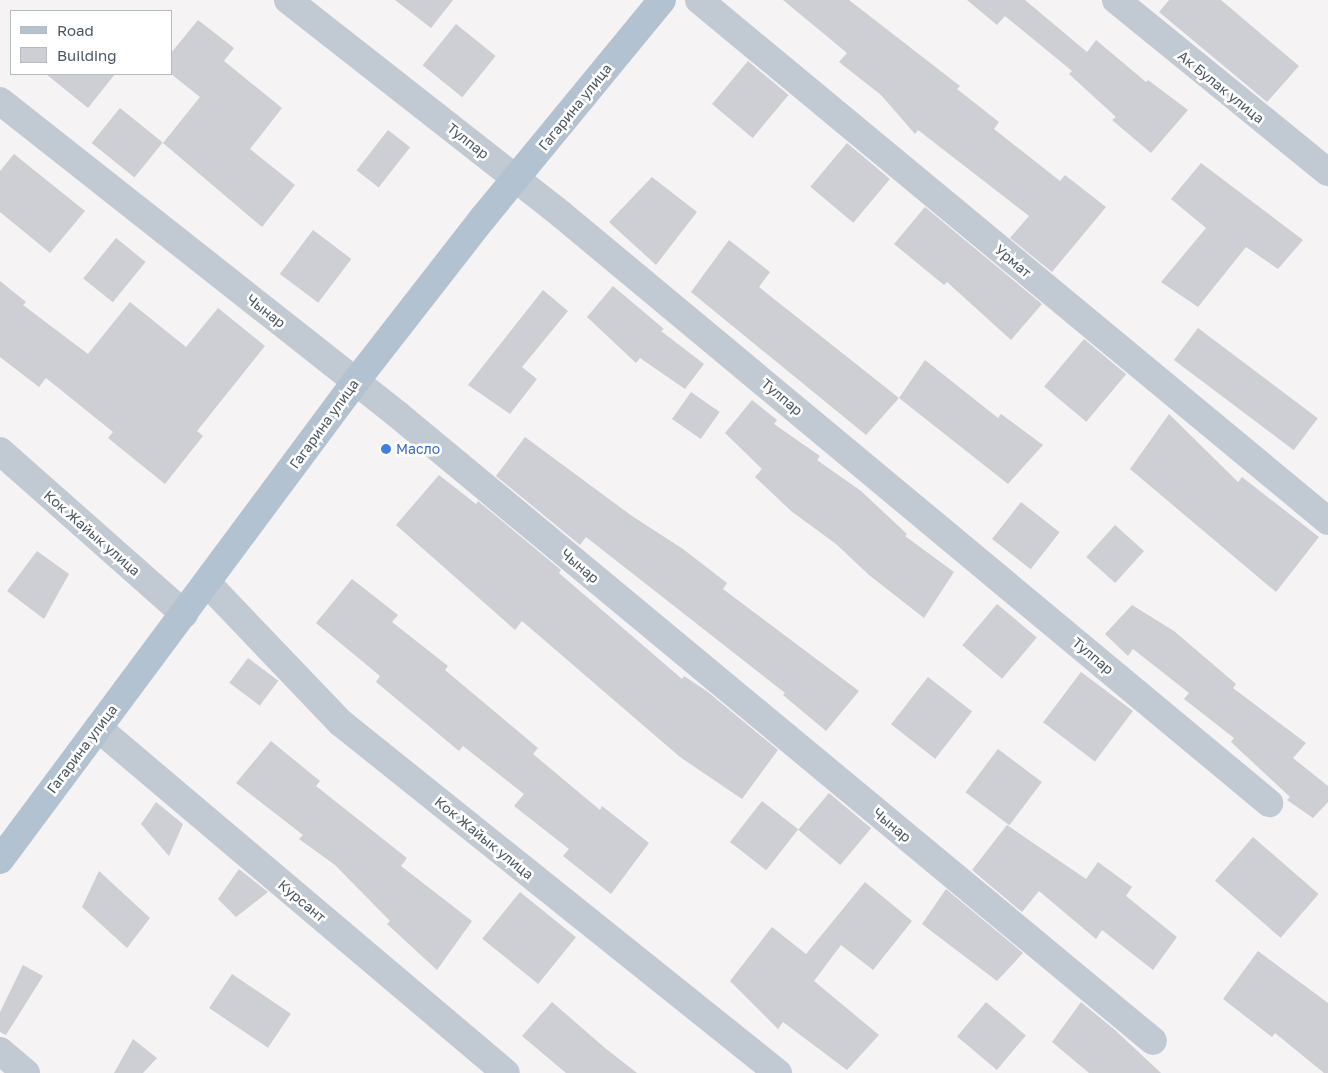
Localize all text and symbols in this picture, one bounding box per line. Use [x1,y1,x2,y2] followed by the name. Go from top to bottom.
[10,10,172,75] legend
[57,21,94,39] text: Road
[57,46,117,64] text: Building
[1175,47,1267,127] street label: Ак Булак улица
[535,60,615,154] street label: Гагарина улица
[444,120,492,162] street label: Тулпар
[991,241,1035,281] street label: Урмат
[243,291,289,331] street label: Чынар
[758,375,806,419] street label: Тулпар
[286,376,362,472] street label: Гагарина улица
[396,441,440,457] place label: Масло
[380,443,392,455] marker: Масло
[40,487,144,579] street label: Кок Жайык улица
[557,545,603,587] street label: Чынар
[1069,634,1117,678] street label: Тулпар
[43,701,121,797] street label: Гагарина улица
[431,793,537,883] street label: Кок Жайык улица
[869,804,915,846] street label: Чынар
[275,876,329,926] street label: Курсант

